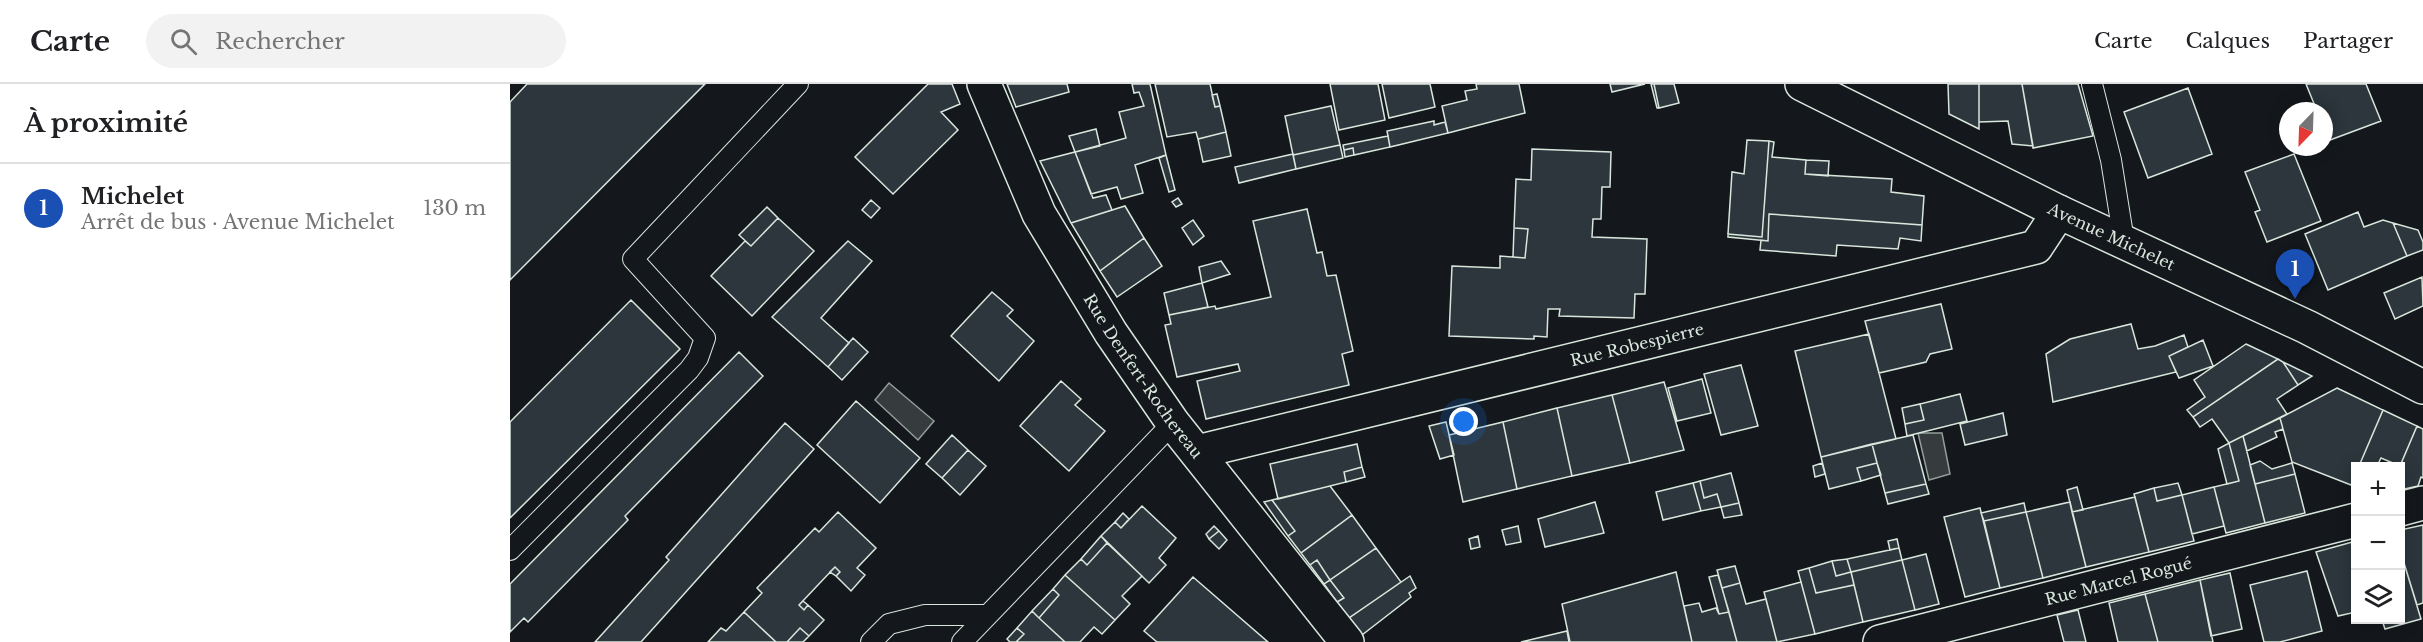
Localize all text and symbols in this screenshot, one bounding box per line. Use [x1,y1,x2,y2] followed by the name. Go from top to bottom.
[146,14,566,68] search box
[30,24,110,59] text: Carte
[167,25,200,58] icon: search
[215,28,345,55] text: Rechercher
[2094,28,2152,54] text: Carte
[2185,28,2270,54] text: Calques
[2303,28,2393,54] text: Partager
[2279,102,2333,156] north arrow
[24,107,188,139] text: À proximité
[81,183,184,210] text: Michelet
[39,196,48,220] text: 1
[423,196,486,220] text: 130 m
[2044,198,2178,274] street label: Avenue Michelet
[81,210,395,234] text: Arrêt de bus · Avenue Michelet
[2276,250,2314,299] pin: 1
[1080,290,1207,463] street label: Rue Denfert-Rochereau
[1568,319,1706,370] street label: Rue Robespierre
[1449,407,1478,436] your location
[2351,462,2405,624] map controls
[2351,462,2405,516] button: +
[2351,516,2405,570] button: −
[2043,553,2194,609] street label: Rue Marcel Rogué
[2351,570,2405,624] button: layers

